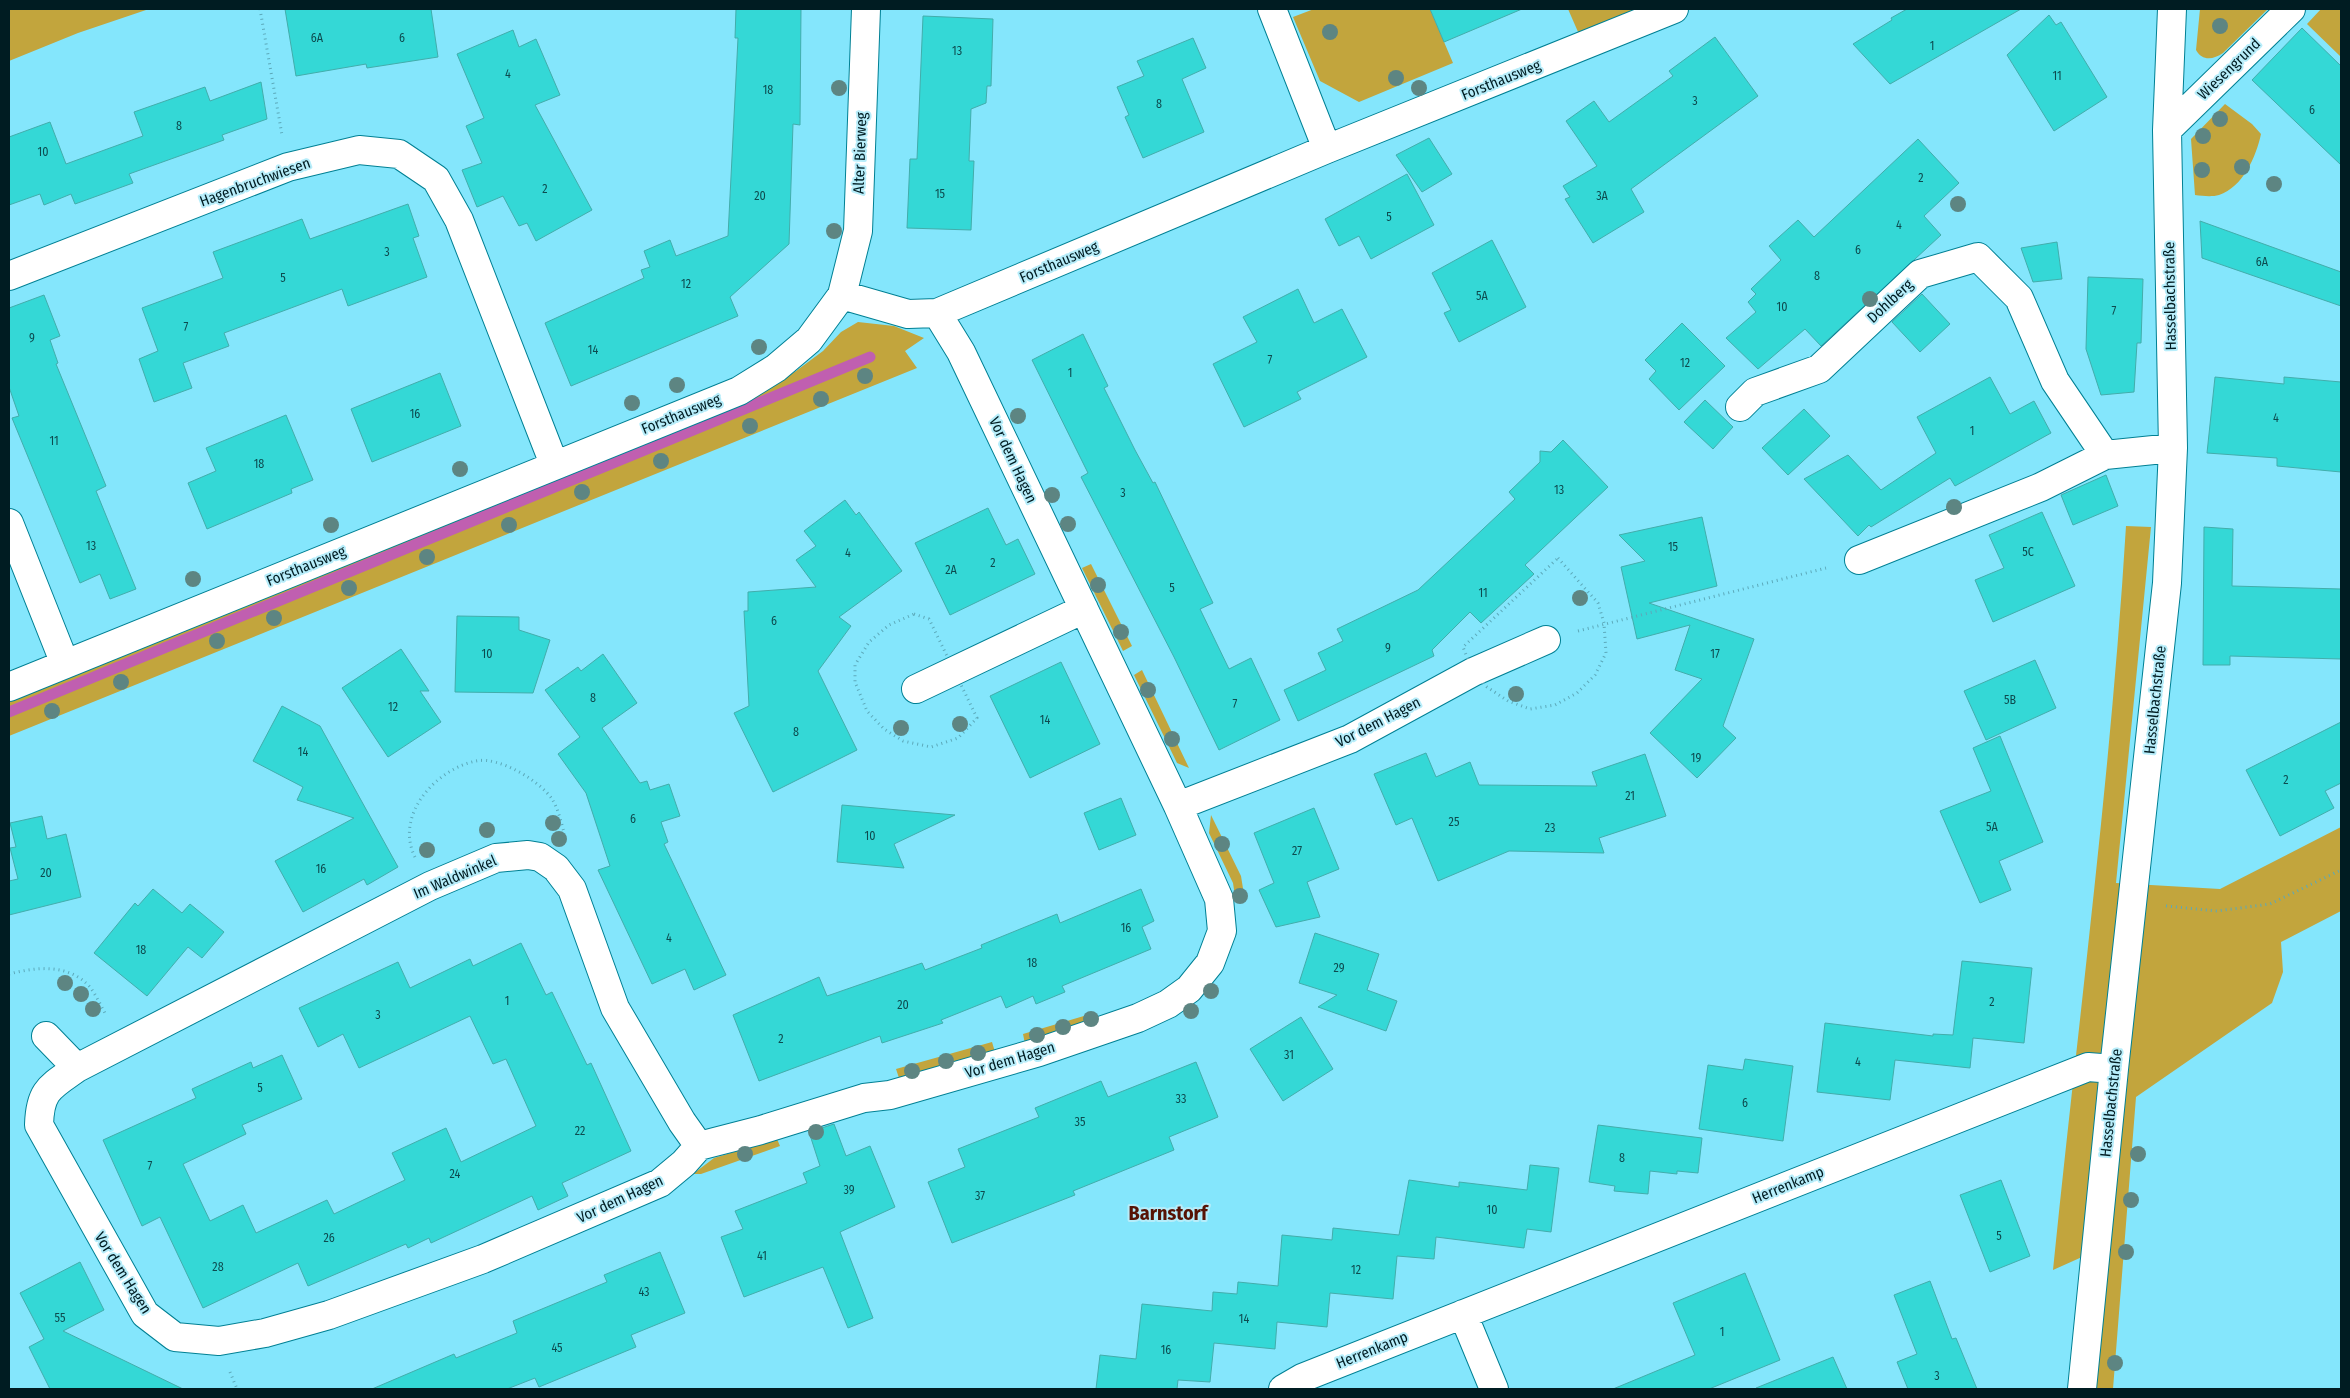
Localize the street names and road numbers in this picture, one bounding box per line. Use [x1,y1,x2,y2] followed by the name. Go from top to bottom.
[2194,35,2264,103] street label: Wiesengrund
[1459,56,1543,104] street label: Forsthausweg
[850,112,870,194] street label: Alter Bierweg
[197,154,313,210] street label: Hagenbruchwiesen
[1017,237,1101,287] street label: Forsthausweg
[2160,241,2180,351] street label: Hasselbachstraße
[1863,275,1917,327] street label: Dohlberg
[639,390,723,438] street label: Forsthausweg
[985,414,1041,506] street label: Vor dem Hagen
[264,542,348,590] street label: Forsthausweg
[2140,645,2170,755] street label: Hasselbachstraße
[1333,693,1423,751] street label: Vor dem Hagen
[411,851,499,903] street label: Im Waldwinkel
[963,1038,1057,1082] street label: Vor dem Hagen
[2096,1048,2126,1158] street label: Hasselbachstraße
[1750,1163,1826,1207] street label: Herrenkamp
[574,1171,666,1227] street label: Vor dem Hagen
[91,1229,155,1317] street label: Vor dem Hagen
[1334,1328,1410,1372] street label: Herrenkamp

